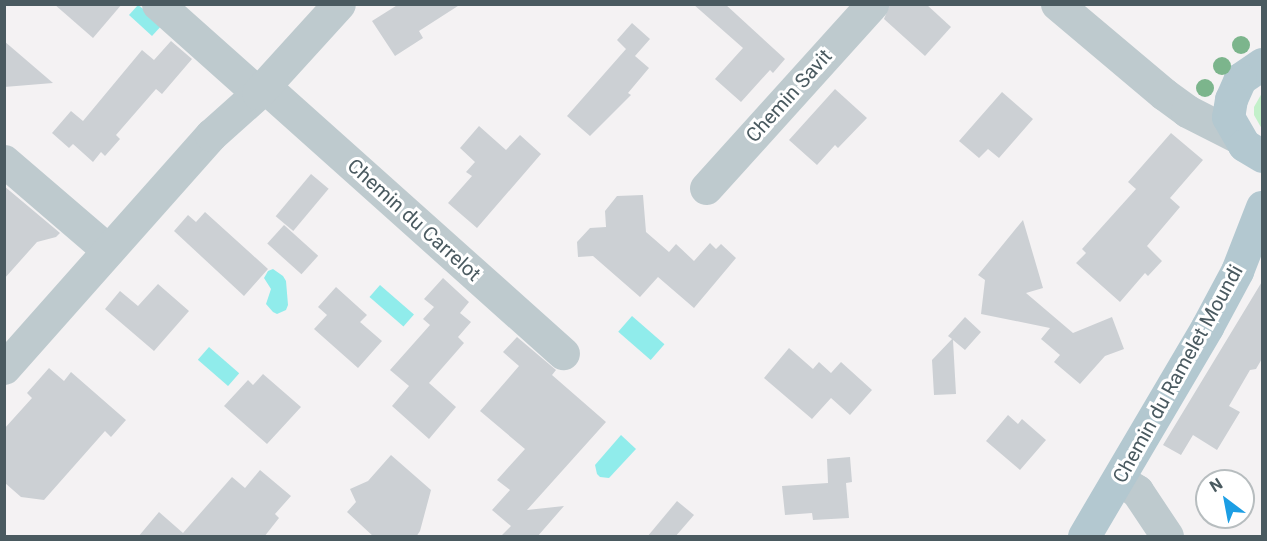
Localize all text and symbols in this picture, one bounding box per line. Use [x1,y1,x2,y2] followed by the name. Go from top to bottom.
[741,45,837,147] street label: Chemin Savit
[342,154,486,286] street label: Chemin du Carrelot
[1108,261,1248,487] street label: Chemin du Ramelet Moundi
[1195,469,1255,529] north arrow
[1206,474,1226,496] text: N

